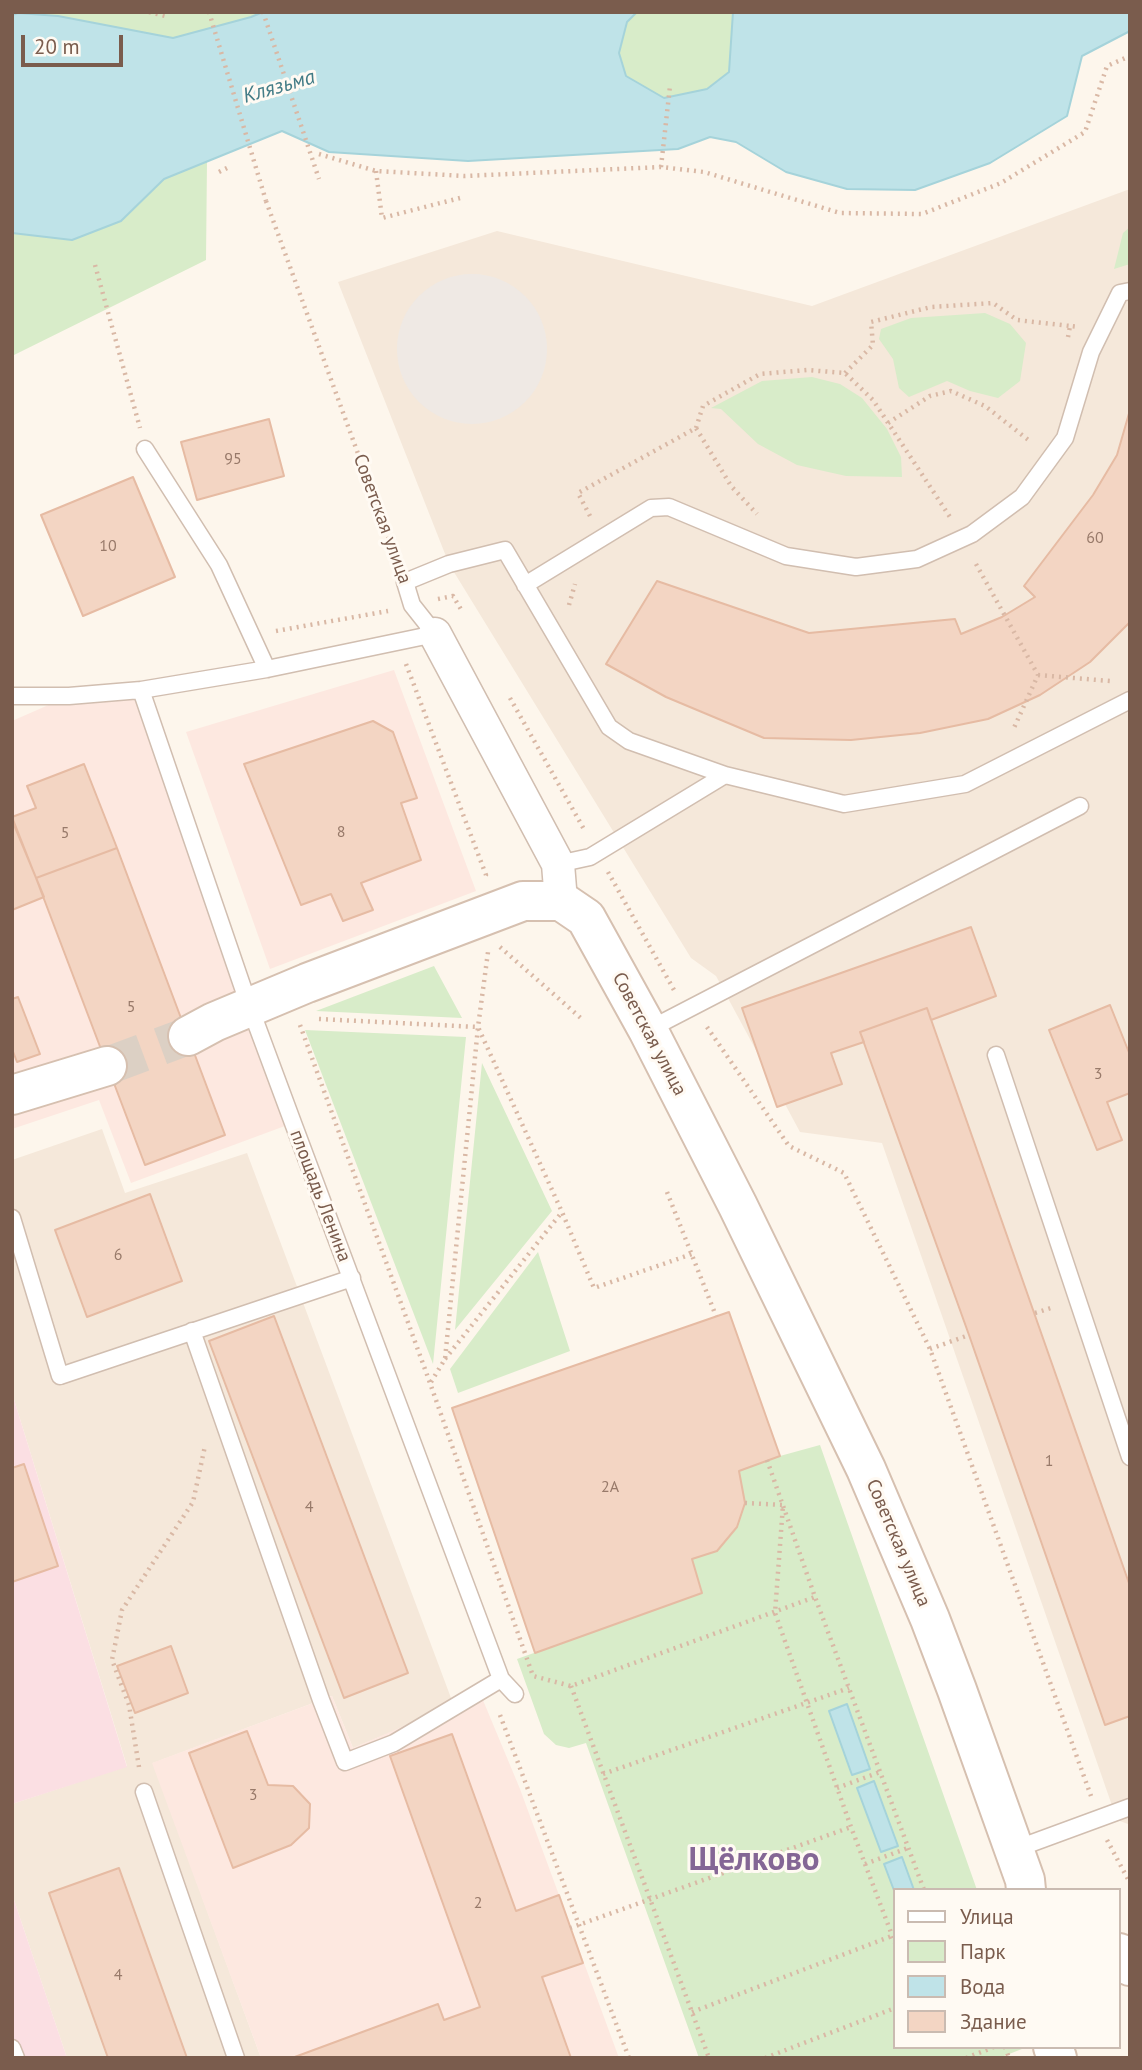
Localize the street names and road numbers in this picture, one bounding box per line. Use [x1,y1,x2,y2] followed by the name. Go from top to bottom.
[348,451,416,587] street label: Советская улица
[607,968,691,1100] street label: Советская улица
[284,1127,356,1265] street label: площадь Ленина
[861,1476,935,1610] street label: Советская улица

